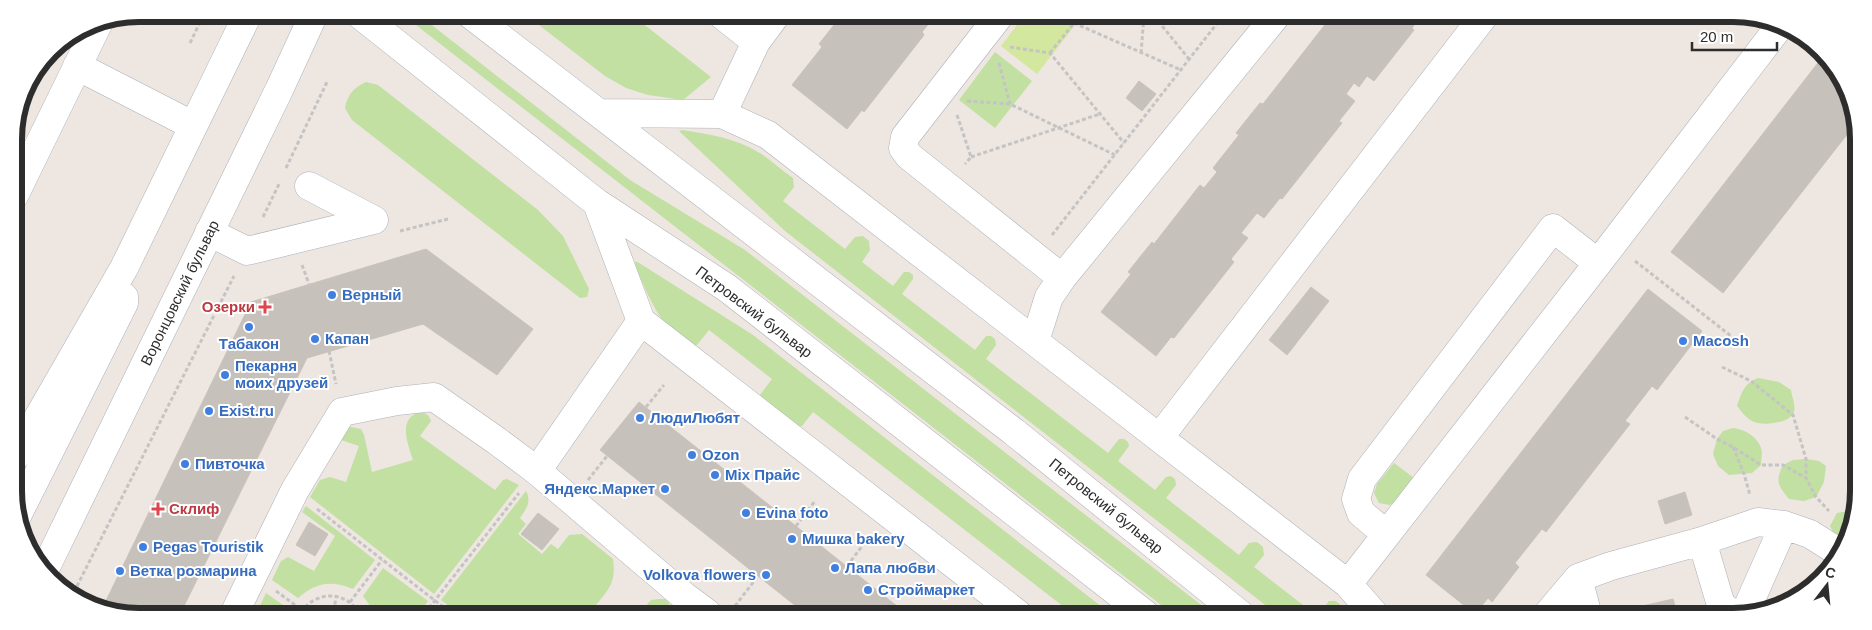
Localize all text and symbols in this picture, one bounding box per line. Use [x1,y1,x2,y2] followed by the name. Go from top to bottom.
[1692,20,1777,52] scale bar
[1700,28,1733,45] text: 20 m
[137,217,222,368] street label: Воронцовский бульвар
[693,262,816,361] street label: Петровский бульвар
[342,286,401,303] place label: Верный
[326,289,338,301] marker: Верный
[202,298,255,315] place label: Озерки
[259,301,271,313] marker: Озерки
[243,321,255,333] marker: Табакон
[325,330,369,347] place label: Капан
[1693,332,1749,349] place label: Macosh
[309,333,321,345] marker: Капан
[219,335,279,352] place label: Табакон
[1677,335,1689,347] marker: Macosh
[235,357,328,391] place label: Пекарня моих друзей
[219,369,231,381] marker: Пекарня моих друзей
[219,402,274,419] place label: Exist.ru
[203,405,215,417] marker: Exist.ru
[650,409,740,426] place label: ЛюдиЛюбят
[634,412,646,424] marker: ЛюдиЛюбят
[702,446,740,463] place label: Ozon
[686,449,698,461] marker: Ozon
[1046,454,1167,557] street label: Петровский бульвар
[195,455,265,472] place label: Пивточка
[179,458,191,470] marker: Пивточка
[725,466,800,483] place label: Mix Прайс
[709,469,721,481] marker: Mix Прайс
[544,480,655,497] place label: Яндекс.Маркет
[659,483,671,495] marker: Яндекс.Маркет
[169,500,219,517] place label: Склиф
[151,502,165,516] marker: Склиф
[756,504,829,521] place label: Evina foto
[740,507,752,519] marker: Evina foto
[802,530,905,547] place label: Мишка bakery
[786,533,798,545] marker: Мишка bakery
[153,538,264,555] place label: Pegas Touristik
[137,541,149,553] marker: Pegas Touristik
[845,559,936,576] place label: Лапа любви
[1802,560,1852,610] north arrow
[130,562,257,579] place label: Ветка розмарина
[829,562,841,574] marker: Лапа любви
[1824,563,1838,582] text: С
[114,565,126,577] marker: Ветка розмарина
[643,566,756,583] place label: Volkova flowers
[760,569,772,581] marker: Volkova flowers
[878,581,975,598] place label: Строймаркет
[862,584,874,596] marker: Строймаркет

